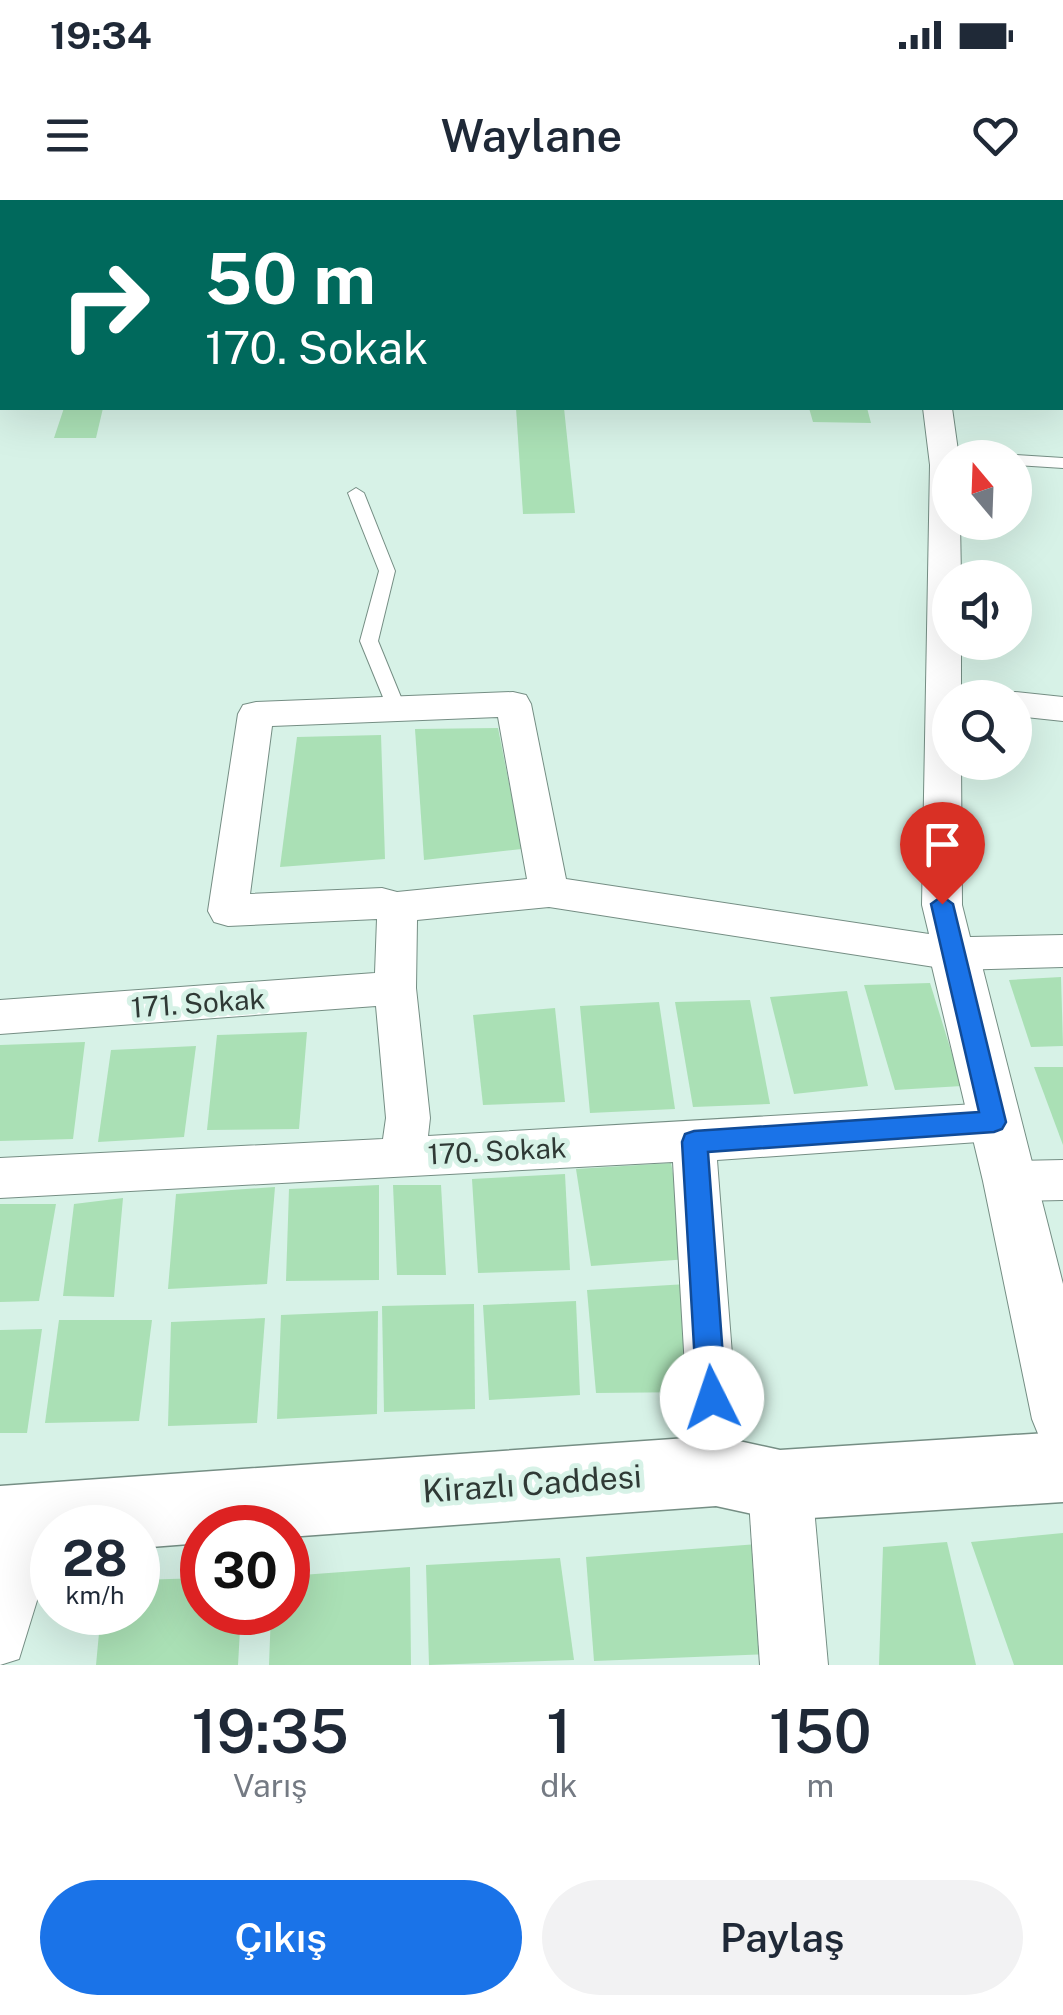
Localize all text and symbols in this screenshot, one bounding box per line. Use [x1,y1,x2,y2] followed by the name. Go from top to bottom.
[50,13,152,58] text: 19:34
[40,108,95,163] icon: menu
[968,108,1023,163] icon: heart
[441,109,622,162] text: Waylane
[205,237,376,320] text: 50 m
[40,240,170,370] icon: right
[205,321,428,374] text: 170. Sokak
[932,440,1032,540] north arrow
[932,440,1032,780] map controls
[932,560,1032,660] button: sound
[932,680,1032,780] button: search
[900,802,985,905] pin
[915,817,970,872] icon: arrive
[130,981,266,1024] street label: 171. Sokak
[427,1130,567,1171] street label: 170. Sokak
[660,1346,764,1450] position arrow
[421,1457,643,1510] street label: Kirazlı Caddesi
[180,1505,310,1635] speed limit sign: 30
[62,1528,128,1587] text: 28
[66,1580,124,1610] text: km/h
[192,1696,349,1767] text: 19:35
[546,1696,571,1767] text: 1
[769,1696,871,1767] text: 150
[233,1767,307,1804] text: Varış
[540,1767,577,1804] text: dk
[806,1767,834,1804] text: m
[40,1880,522,1995] button: Çıkış
[542,1880,1023,1995] button: Paylaş

